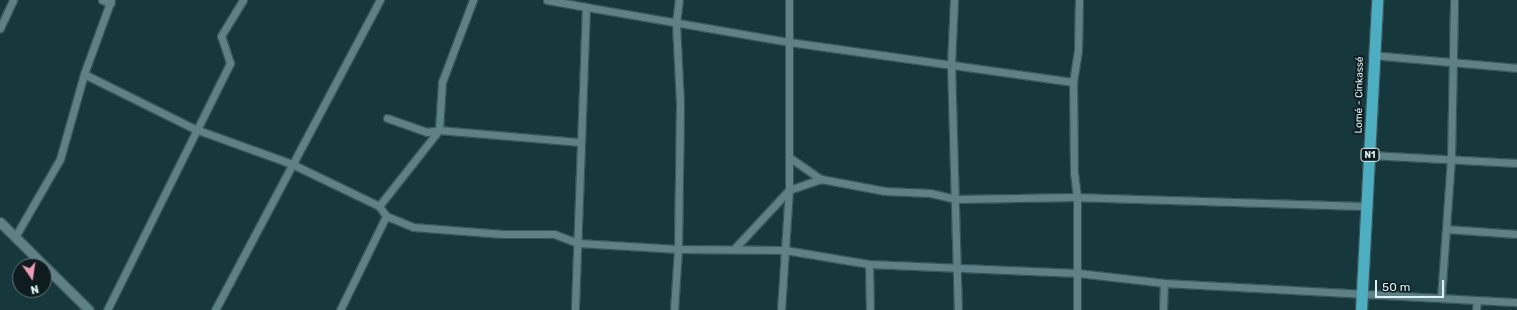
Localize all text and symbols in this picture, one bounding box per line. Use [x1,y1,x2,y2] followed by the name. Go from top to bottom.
[1353,56,1367,134] street label: Lomé - Cinkassé
[1360,148,1380,162] road number: N1
[12,258,52,298] north arrow
[1377,272,1446,298] scale bar
[1382,280,1410,294] text: 50 m
[29,282,40,296] text: N

